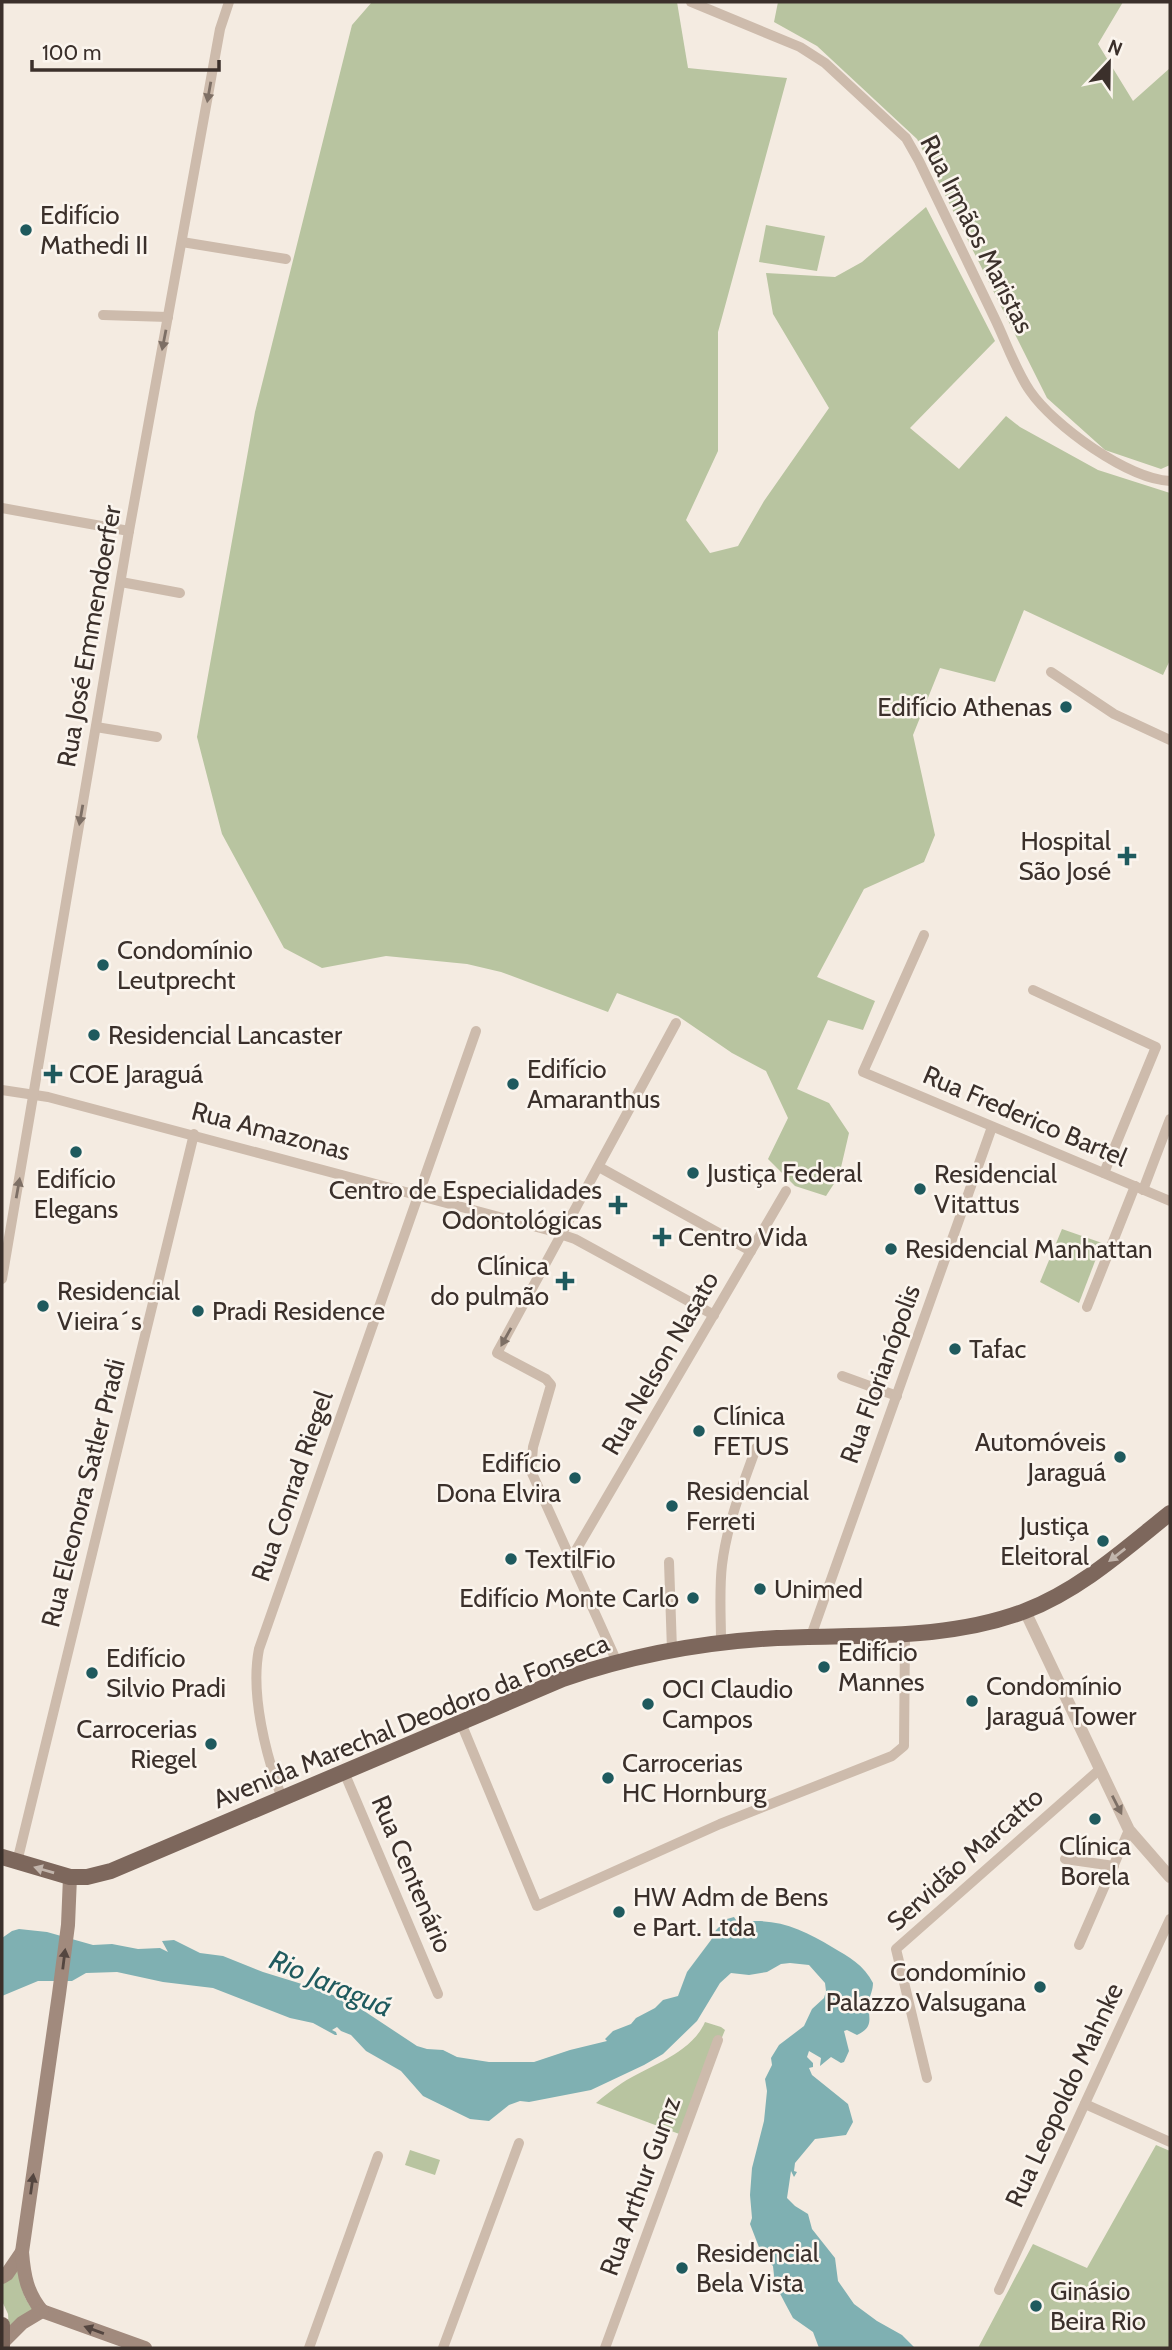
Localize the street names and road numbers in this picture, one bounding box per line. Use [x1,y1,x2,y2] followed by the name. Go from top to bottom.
[913,130,1041,339] street label: Rua Irmãos Maristas
[50,502,128,770] street label: Rua José Emmendoerfer
[918,1059,1132,1173] street label: Rua Frederico Bartel
[188,1094,354,1168] street label: Rua Amazonas
[594,1266,726,1460] street label: Rua Nelson Nasato
[833,1280,927,1468] street label: Rua Florianópolis
[34,1356,132,1630] street label: Rua Eleonora Satler Pradi
[244,1387,340,1585] street label: Rua Conrad Riegel
[208,1626,614,1815] street label: Avenida Marechal Deodoro da Fonseca
[880,1780,1050,1938] street label: Servidão Marcatto
[365,1791,459,1957] street label: Rua Centenário
[998,1978,1130,2212] street label: Rua Leopoldo Mahnke
[593,2092,687,2280] street label: Rua Arthur Gumz

